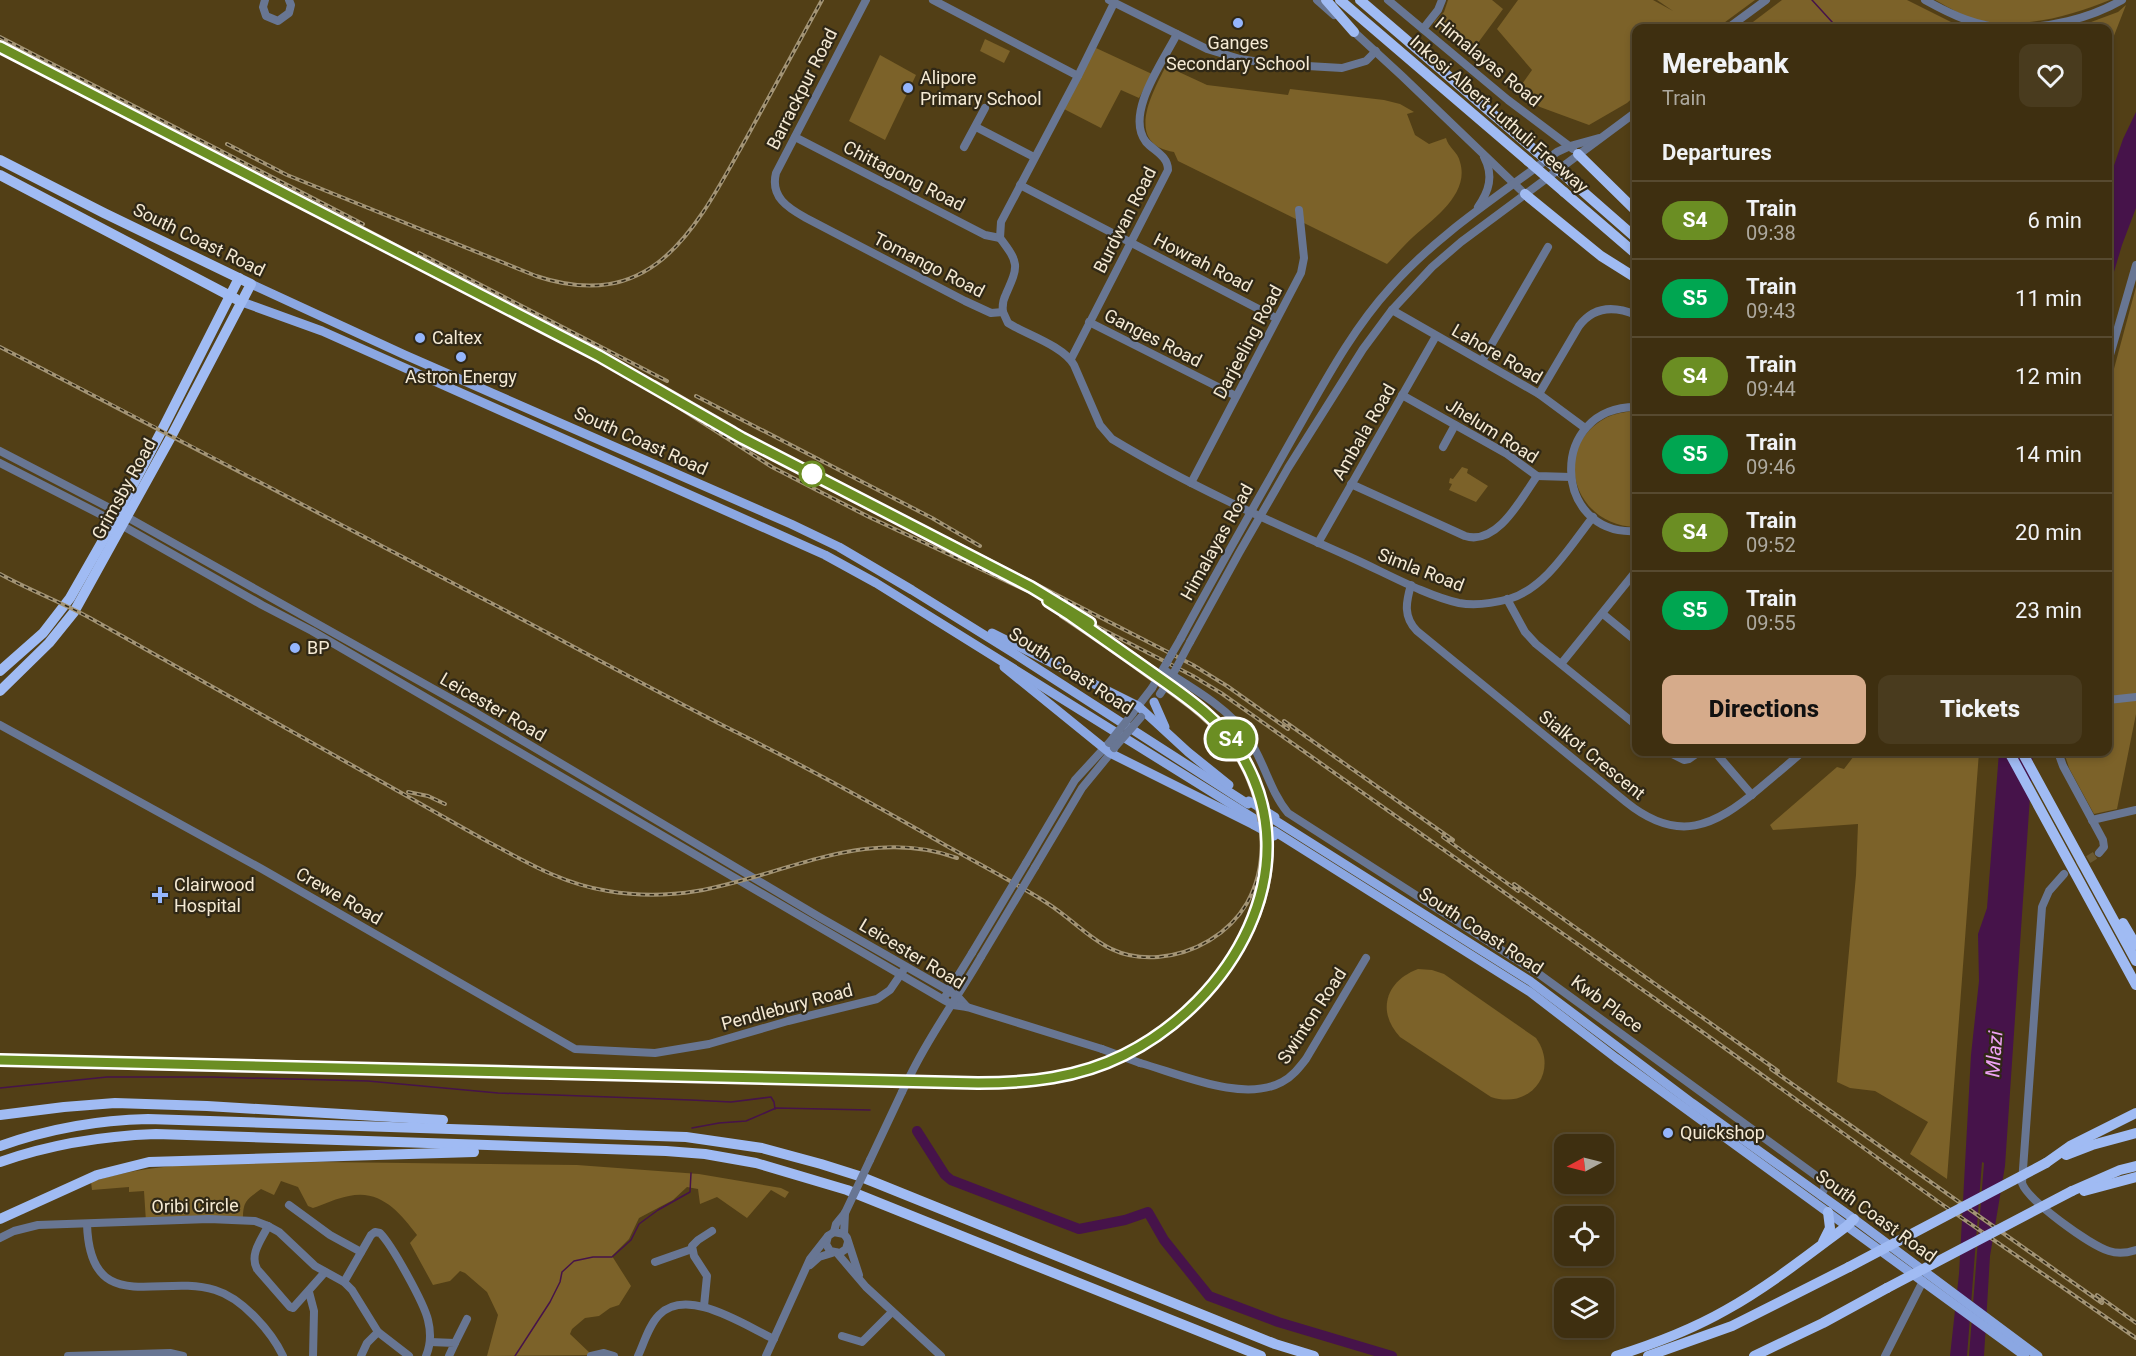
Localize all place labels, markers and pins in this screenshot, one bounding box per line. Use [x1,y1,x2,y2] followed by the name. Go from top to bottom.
[1231,16,1245,30] marker: Ganges Secondary School
[1166,32,1310,74] place label: Ganges Secondary School
[920,67,1042,109] place label: Alipore Primary School
[901,81,915,95] marker: Alipore Primary School
[432,327,482,348] place label: Caltex
[413,331,427,345] marker: Caltex
[454,350,468,364] marker: Astron Energy
[405,366,517,387] place label: Astron Energy
[799,461,825,487] unlabelled marker
[307,637,330,658] place label: BP
[288,641,302,655] marker: BP
[174,874,255,916] place label: Clairwood Hospital
[151,886,169,904] marker: Clairwood Hospital
[1680,1122,1765,1143] place label: Quickshop
[1661,1126,1675,1140] marker: Quickshop

